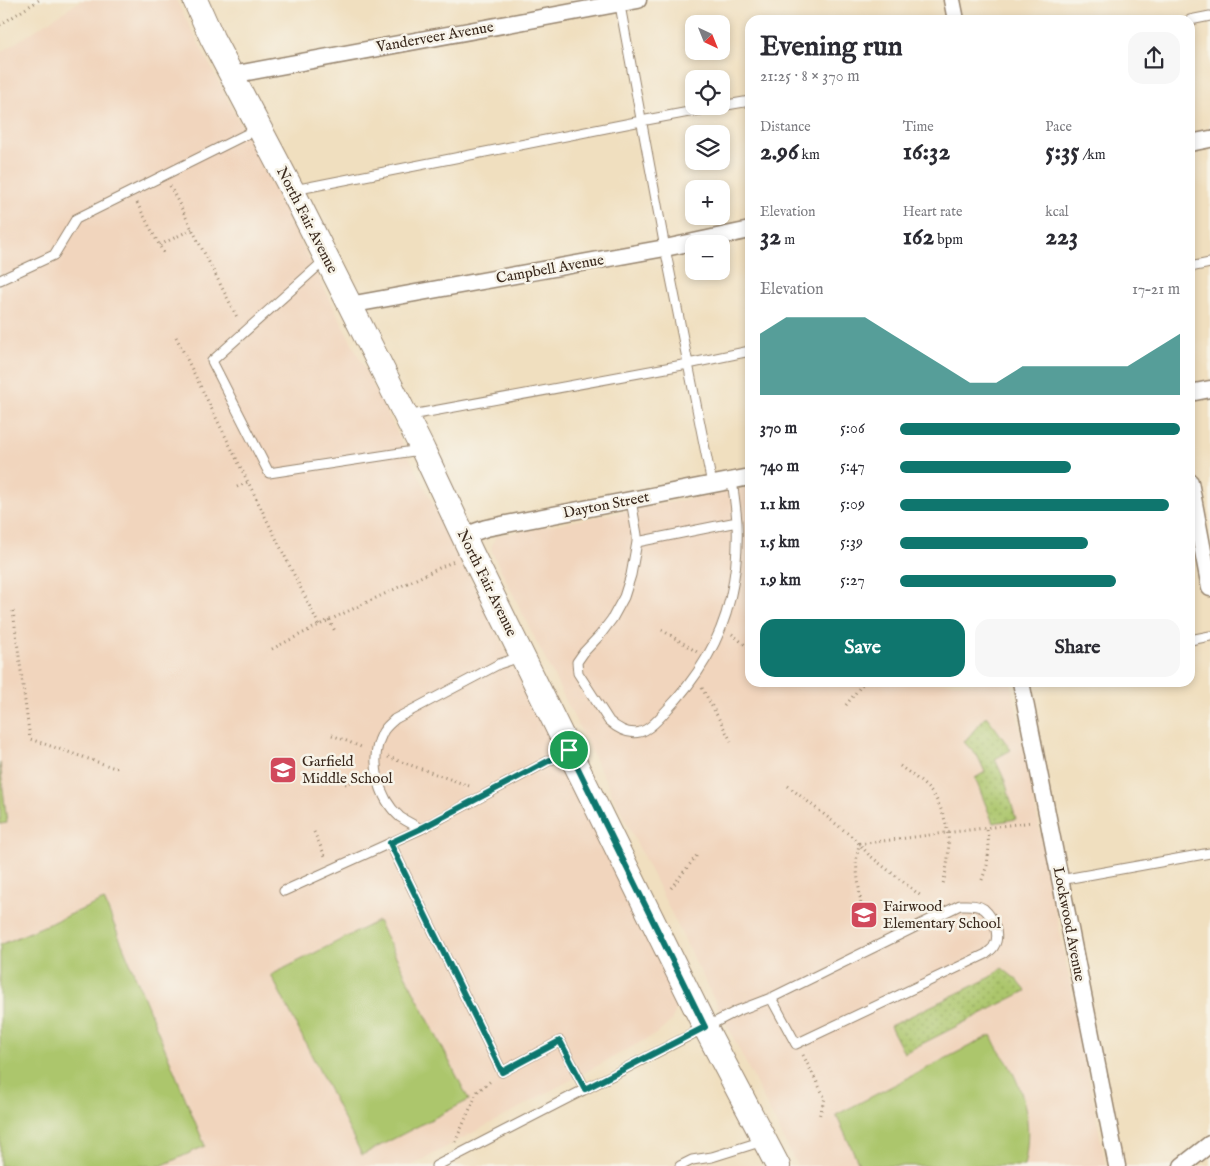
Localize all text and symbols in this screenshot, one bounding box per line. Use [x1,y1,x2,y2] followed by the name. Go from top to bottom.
[685,15,730,60] north arrow
[685,15,730,280] map controls
[374,17,495,57] street label: Vanderveer Avenue
[760,30,903,65] text: Evening run
[1128,32,1180,84] button: share
[760,67,860,87] text: 21:25 · 8 × 370 m
[685,70,730,115] button: locate
[760,118,811,136] text: Distance
[903,118,934,136] text: Time
[1045,118,1072,136] text: Pace
[685,125,730,170] button: layers
[760,136,799,168] text: 2.96
[903,136,950,168] text: 16:32
[1045,136,1079,168] text: 5:35
[799,146,820,164] text: km
[1079,146,1106,164] text: /km
[272,164,342,276] street label: North Fair Avenue
[685,180,730,225] button: +
[760,203,816,221] text: Elevation
[903,203,962,221] text: Heart rate
[1045,203,1069,221] text: kcal
[760,221,781,253] text: 32
[903,221,934,253] text: 162
[1045,221,1078,253] text: 223
[781,231,795,249] text: m
[934,231,963,249] text: bpm
[685,235,730,280] button: −
[495,250,606,288] street label: Campbell Avenue
[760,280,823,300] text: Elevation
[1132,280,1180,300] text: 17–21 m
[760,419,797,439] text: 370 m
[840,419,865,439] text: 5:06
[760,457,799,477] text: 740 m
[840,457,865,477] text: 5:47
[561,487,651,523] street label: Dayton Street
[760,495,800,515] text: 1.1 km
[840,495,865,515] text: 5:09
[453,526,521,640] street label: North Fair Avenue
[760,533,800,553] text: 1.5 km
[840,533,863,553] text: 5:39
[760,571,801,591] text: 1.9 km
[840,571,865,591] text: 5:27
[760,619,965,677] button: Save
[975,619,1180,677] button: Share
[548,729,590,771] pin
[555,736,583,764] icon: arrive
[302,752,393,788] place label: Garfield Middle School
[268,755,298,785] school or university icon: Garfield Middle School
[1049,865,1089,983] street label: Lockwood Avenue
[883,897,1002,933] place label: Fairwood Elementary School
[849,900,879,930] school or university icon: Fairwood Elementary School

